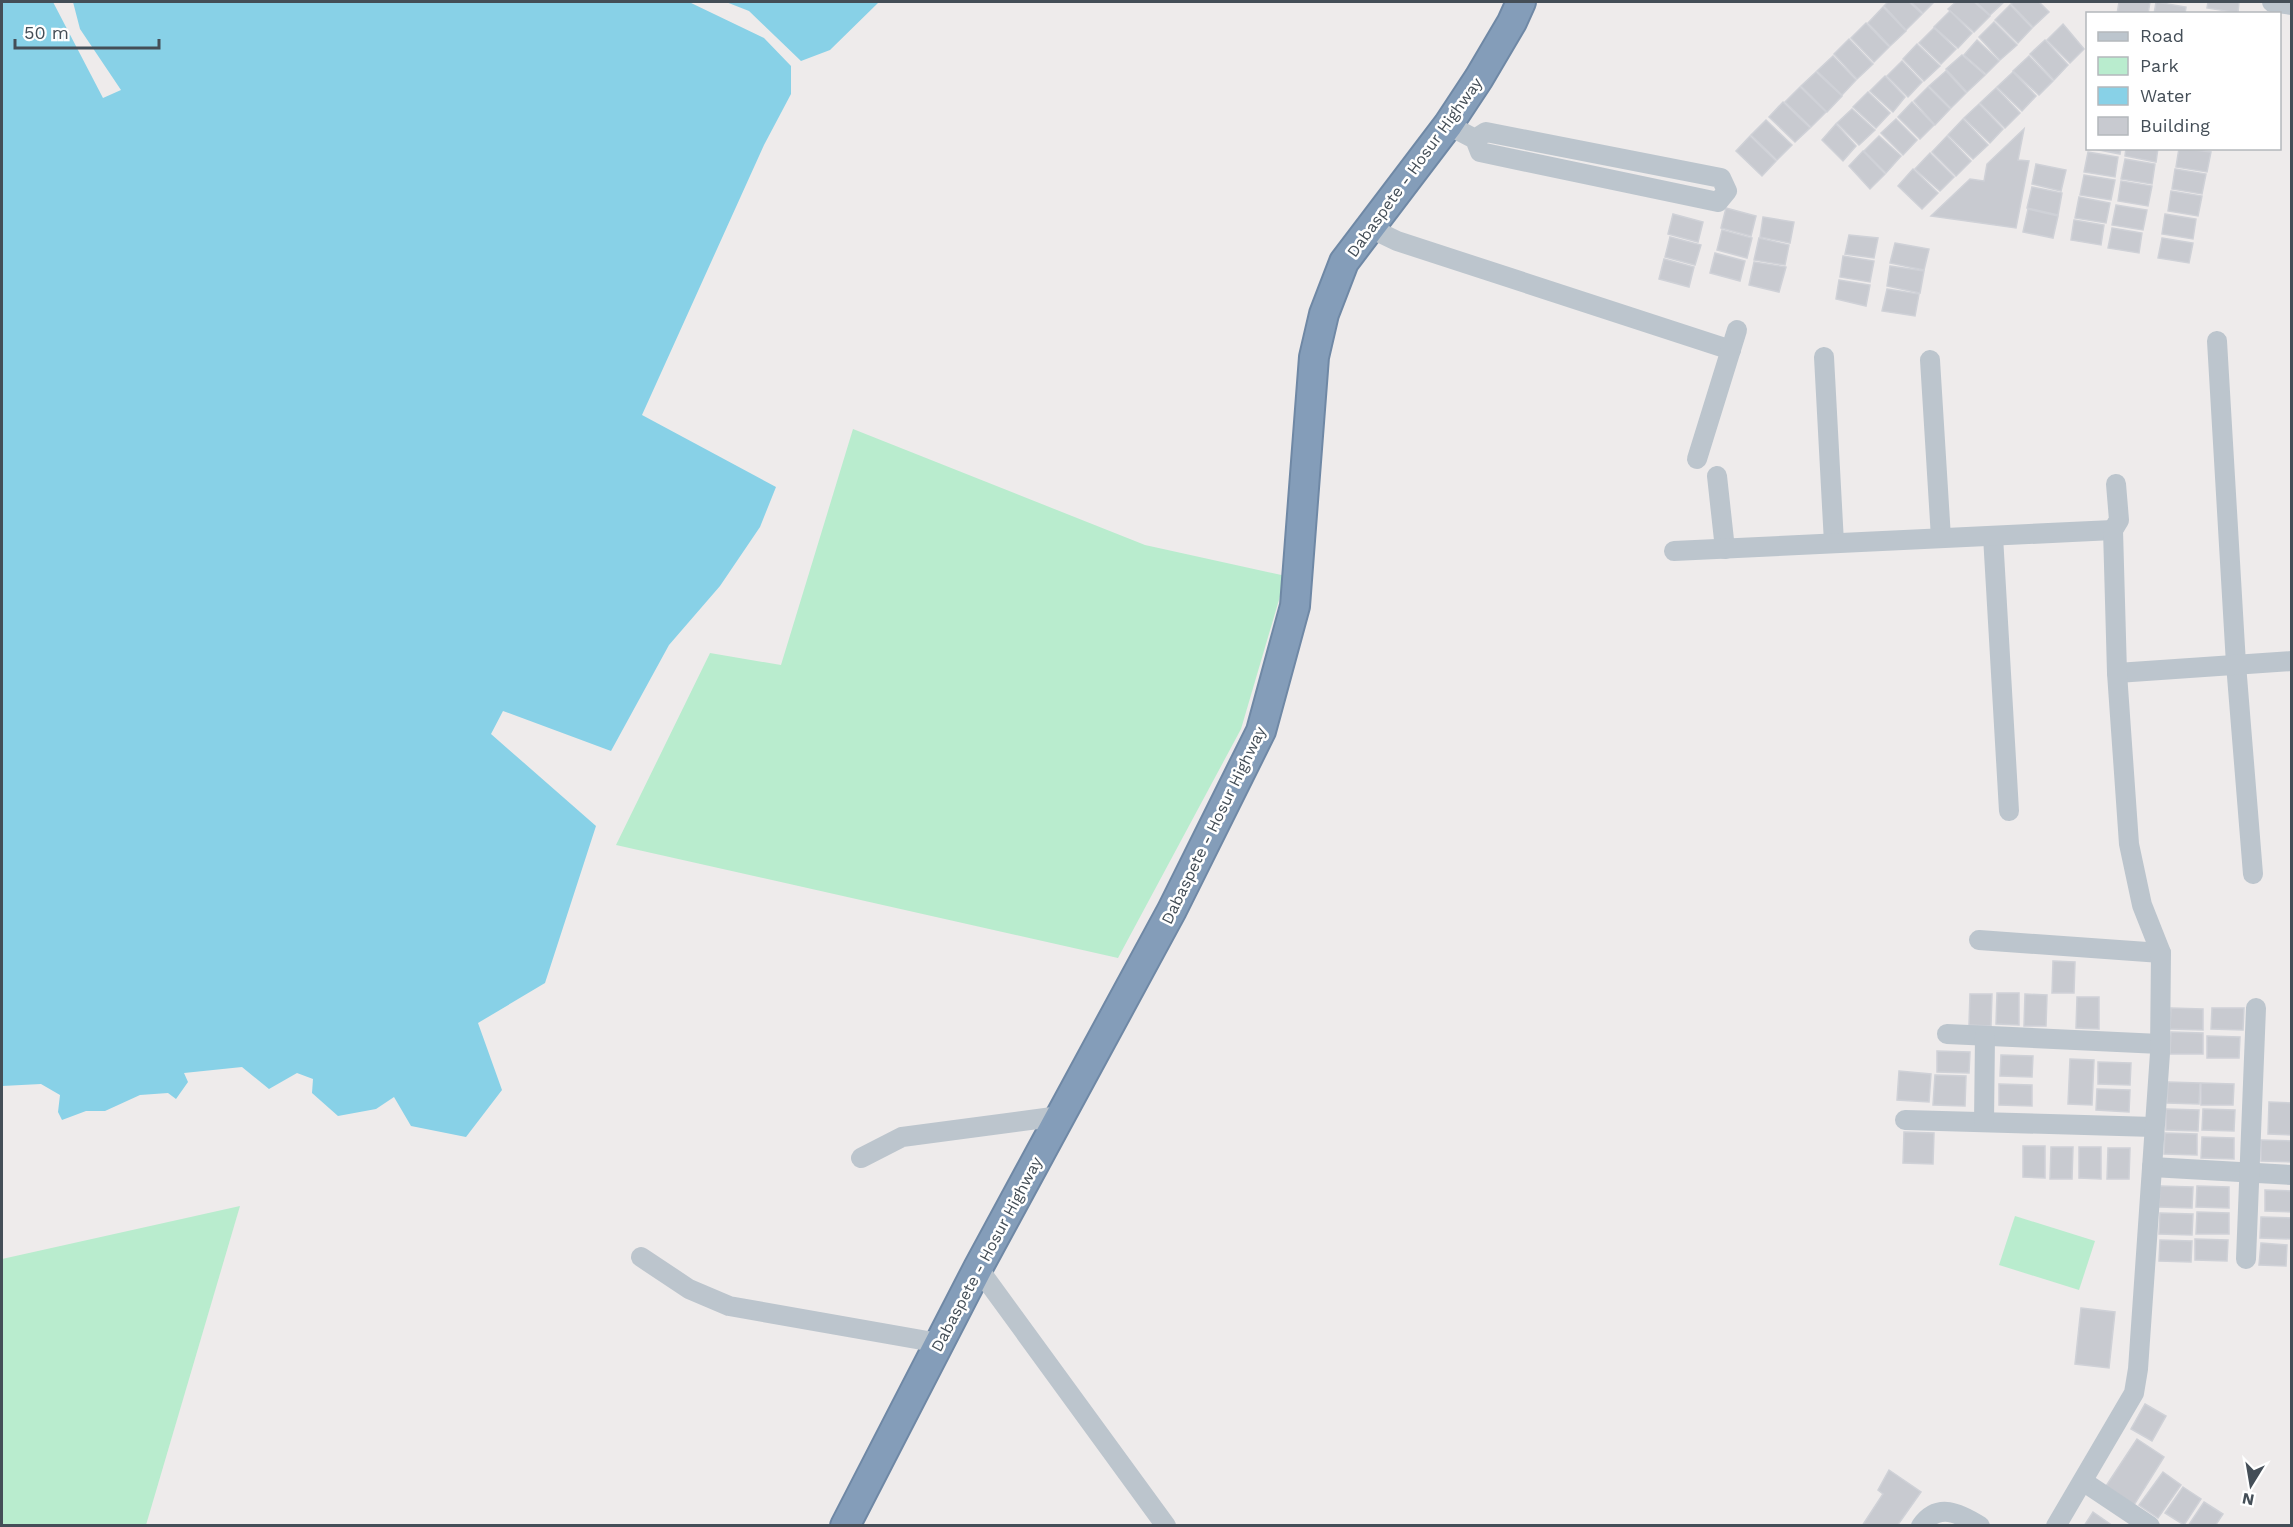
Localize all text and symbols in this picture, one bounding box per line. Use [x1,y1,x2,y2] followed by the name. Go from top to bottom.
[15,12,159,50] scale bar
[2086,12,2281,150] legend
[24,22,69,43] text: 50 m
[2140,25,2184,46] text: Road
[2140,55,2179,76] text: Park
[1343,73,1486,261] street label: Dabaspete - Hosur Highway
[2140,85,2192,106] text: Water
[2140,115,2210,136] text: Building
[1157,723,1270,927] street label: Dabaspete - Hosur Highway
[927,1153,1046,1355] street label: Dabaspete - Hosur Highway
[2221,1455,2281,1515] north arrow
[2241,1489,2256,1510] text: N

